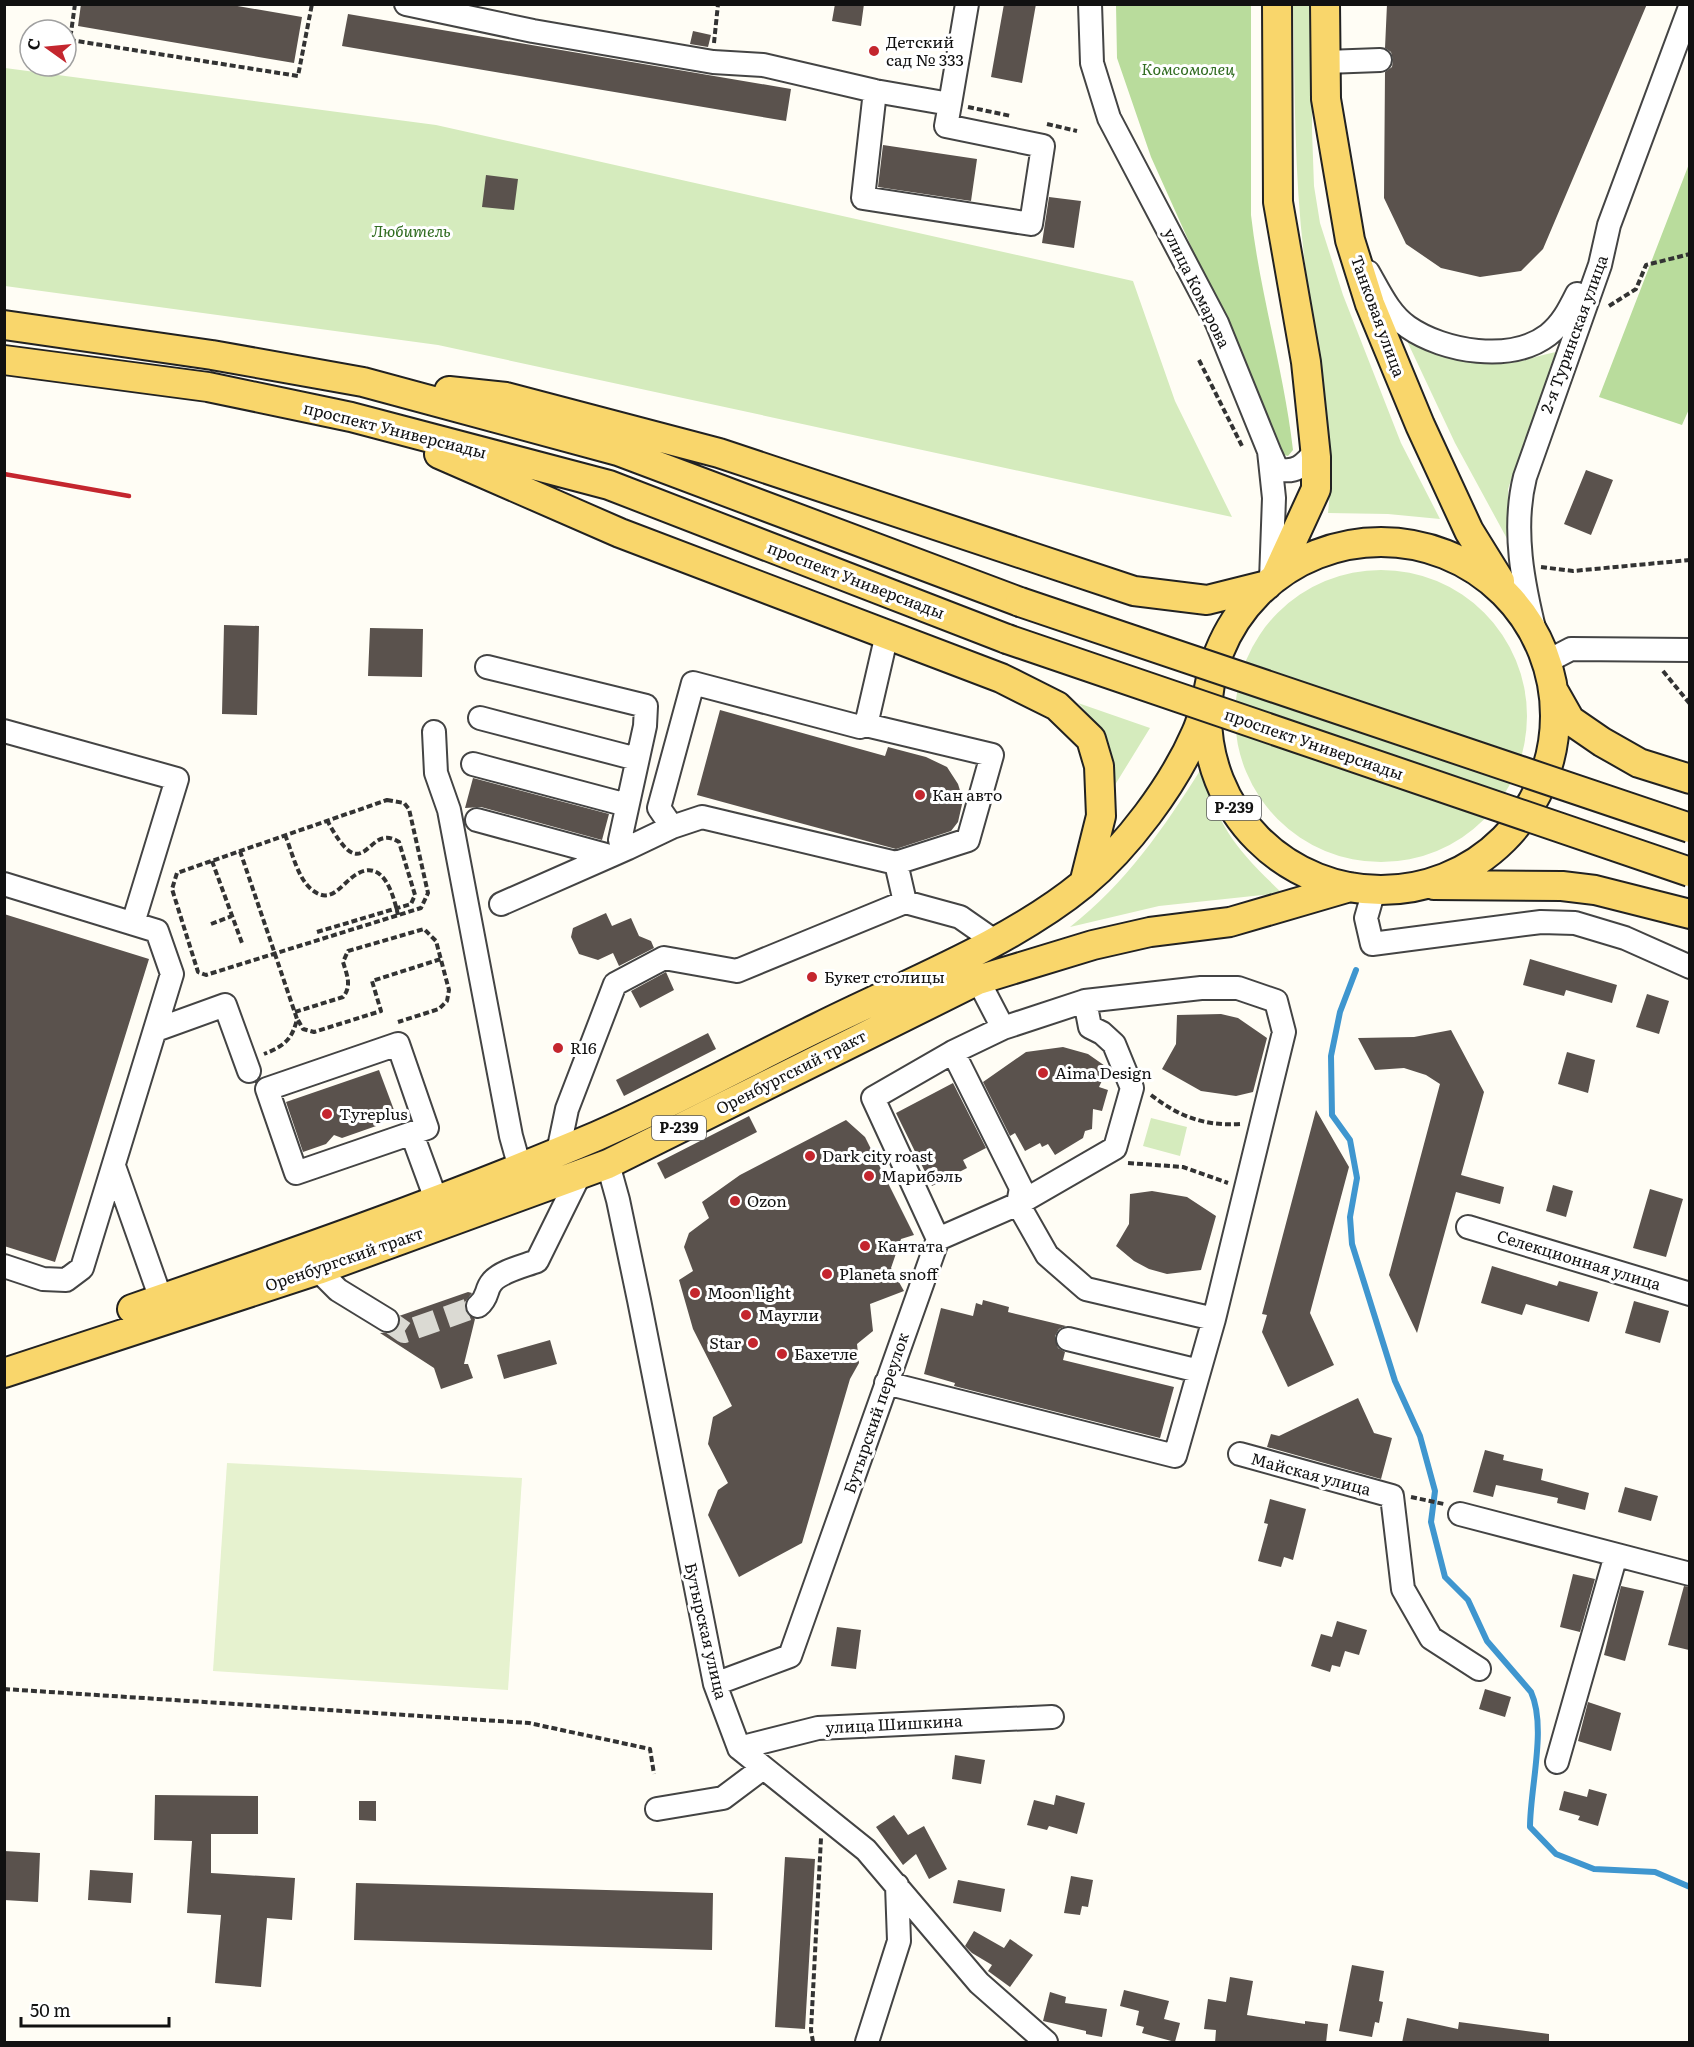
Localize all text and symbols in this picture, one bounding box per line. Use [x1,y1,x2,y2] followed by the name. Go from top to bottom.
[18,18,78,78] north arrow
[886,29,964,71] place label: Детский сад № 333
[19,35,46,52] text: С
[867,44,881,58] marker: Детский сад № 333
[1141,56,1235,80] park label: Комсомолец
[371,218,451,242] park label: Любитель
[1158,224,1238,352] street label: улица Комарова
[1346,251,1412,380] street label: Танковая улица
[1533,251,1613,416] street label: 2-я Туринская улица
[301,395,489,463] street label: проспект Универсиады
[764,534,949,624] street label: проспект Универсиады
[1221,701,1407,785] street label: проспект Универсиады
[932,782,1002,806] place label: Кан авто
[913,788,927,802] marker: Кан авто
[1207,796,1261,820] road number: Р-239
[824,964,945,988] place label: Букет столицы
[805,970,819,984] marker: Букет столицы
[711,1023,870,1119] street label: Оренбургский тракт
[570,1035,597,1059] place label: R16
[551,1041,565,1055] marker: R16
[1055,1060,1152,1084] place label: Aima Design
[1036,1066,1050,1080] marker: Aima Design
[339,1101,408,1125] place label: Tyreplus
[320,1107,334,1121] marker: Tyreplus
[652,1116,706,1140] road number: Р-239
[822,1143,934,1167] place label: Dark city roast
[803,1149,817,1163] marker: Dark city roast
[881,1163,963,1187] place label: Марибэль
[862,1169,876,1183] marker: Марибэль
[747,1188,787,1212] place label: Ozon
[728,1194,742,1208] marker: Ozon
[261,1220,426,1296] street label: Оренбургский тракт
[1494,1223,1665,1296] street label: Селекционная улица
[877,1233,944,1257] place label: Кантата
[858,1239,872,1253] marker: Кантата
[839,1261,939,1285] place label: Planeta snoff
[820,1267,834,1281] marker: Planeta snoff
[707,1280,792,1304] place label: Moon light
[688,1286,702,1300] marker: Moon light
[758,1302,819,1326] place label: Маугли
[739,1308,753,1322] marker: Маугли
[836,1328,914,1496] street label: Бутырский переулок
[709,1330,741,1354] place label: Star
[746,1336,760,1350] marker: Star
[794,1341,857,1365] place label: Бахетле
[775,1347,789,1361] marker: Бахетле
[1248,1445,1374,1501] street label: Майская улица
[680,1560,734,1702] street label: Бутырская улица
[825,1707,963,1739] street label: улица Шишкина
[21,1990,170,2028] scale bar
[30,1996,71,2023] text: 50 m

